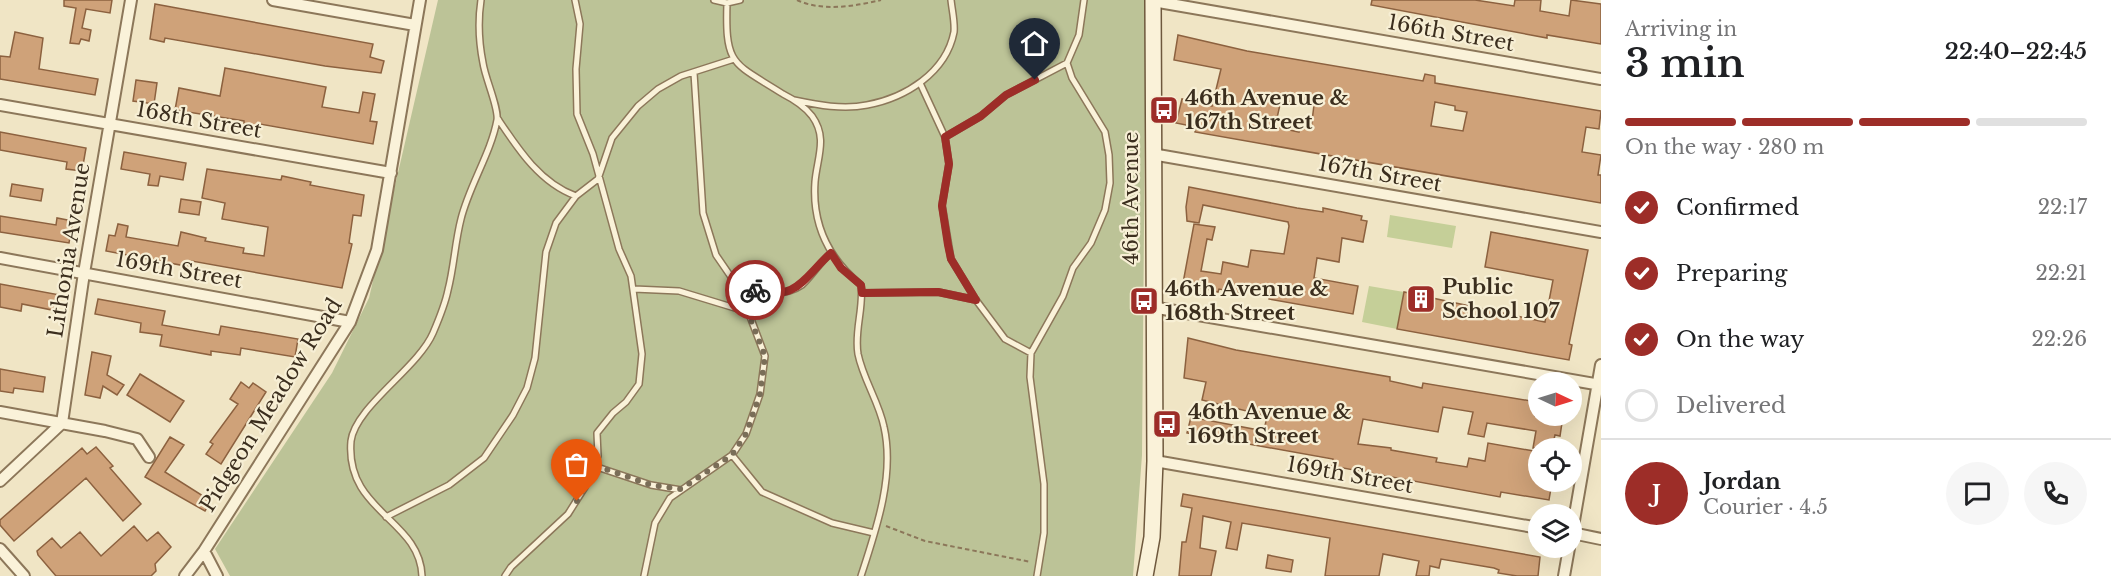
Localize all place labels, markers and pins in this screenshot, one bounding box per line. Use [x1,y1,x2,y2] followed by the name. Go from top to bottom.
[1009,18,1060,80] pin
[1185,85,1349,135] place label: 46th Avenue & 167th Street
[1148,94,1180,126] bus stop icon: 46th Avenue & 167th Street
[1442,274,1561,324] place label: Public School 107
[1165,276,1329,326] place label: 46th Avenue & 168th Street
[1405,283,1437,315] building icon: Public School 107
[1128,285,1160,317] bus stop icon: 46th Avenue & 168th Street
[1188,399,1352,449] place label: 46th Avenue & 169th Street
[1151,408,1183,440] bus stop icon: 46th Avenue & 169th Street
[551,439,602,501] pin

